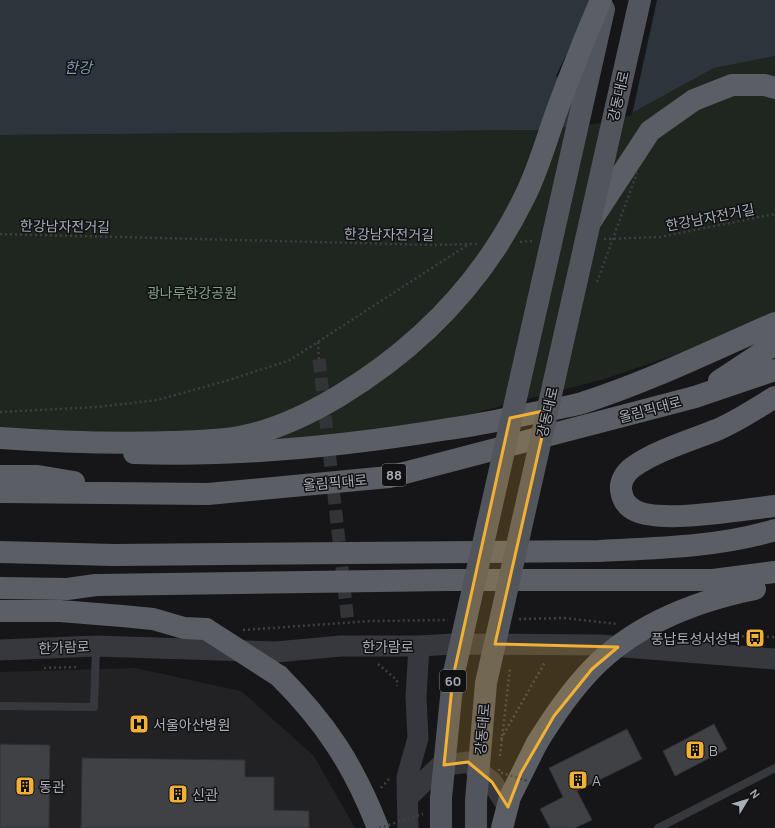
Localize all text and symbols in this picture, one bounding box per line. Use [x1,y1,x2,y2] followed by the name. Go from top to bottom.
[64,57,94,78] water label: 한강
[603,69,633,123] street label: 강동대로
[664,199,756,235] street label: 한강남자전거길
[20,216,110,236] street label: 한강남자전거길
[344,224,434,244] street label: 한강남자전거길
[147,283,237,302] park label: 광나루한강공원
[532,385,562,439] street label: 강동대로
[616,391,684,427] street label: 올림픽대로
[382,464,406,486] road number: 88
[302,470,368,494] street label: 올림픽대로
[744,627,766,649] bus stop icon: 풍납토성서성벽
[651,629,741,648] place label: 풍납토성서성벽
[38,637,90,657] street label: 한가람로
[362,637,414,656] street label: 한가람로
[440,670,466,692] road number: 60
[470,702,494,755] street label: 강동대로
[128,713,150,735] hospital icon: 서울아산병원
[153,715,230,734] place label: 서울아산병원
[684,739,706,761] building icon: B
[709,741,718,760] place label: B
[567,769,589,791] building icon: A
[592,771,601,790] place label: A
[14,775,36,797] building icon: 동관
[39,777,65,796] place label: 동관
[727,780,767,820] north arrow
[167,783,189,805] building icon: 신관
[192,785,218,804] place label: 신관
[747,786,764,801] text: N

